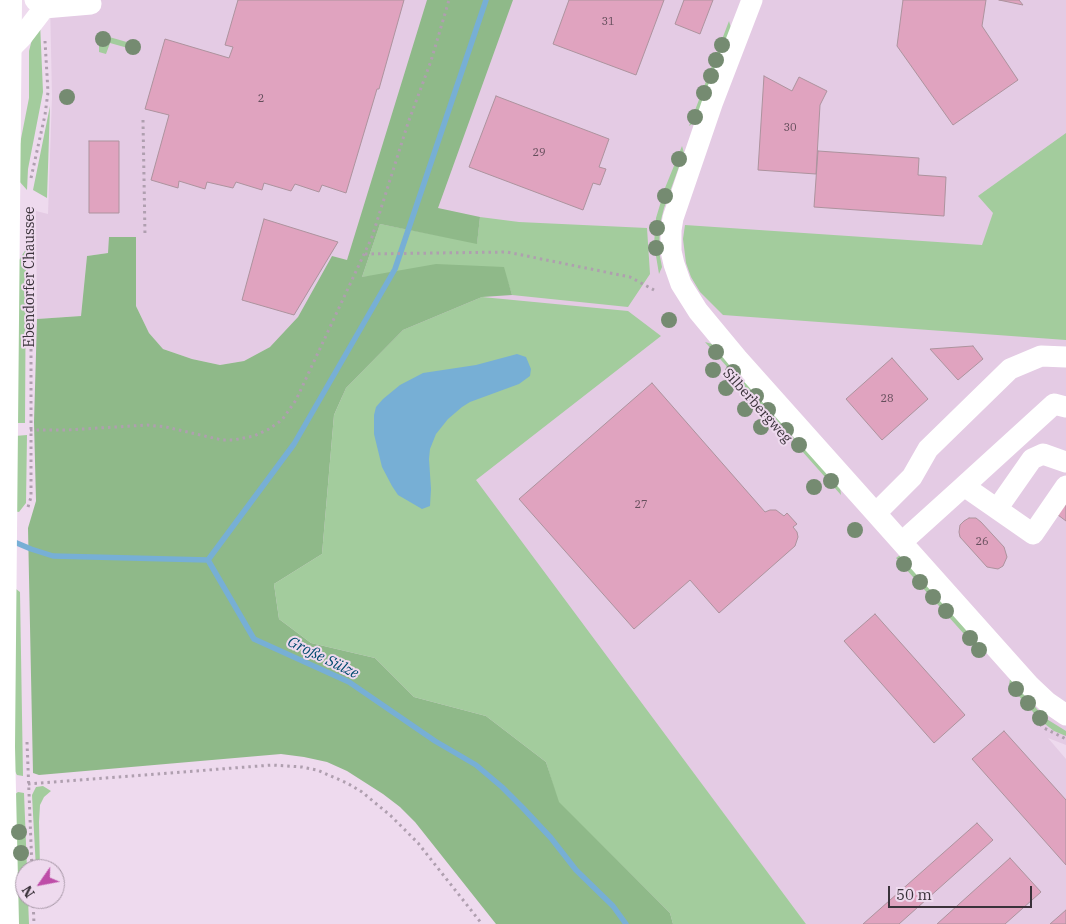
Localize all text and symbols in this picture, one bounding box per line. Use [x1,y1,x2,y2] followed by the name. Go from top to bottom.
[601,15,615,29] house number: 31
[258,92,264,106] house number: 2
[783,121,797,135] house number: 30
[532,146,546,160] house number: 29
[22,206,38,348] street label: Ebendorfer Chaussee
[719,365,795,447] street label: Silberbergweg
[880,392,894,406] house number: 28
[634,498,648,512] house number: 27
[975,535,989,549] house number: 26
[285,633,361,683] water label: Große Sülze
[15,859,65,909] north arrow
[891,876,1035,908] scale bar
[18,882,39,901] text: N
[896,885,932,904] text: 50 m

